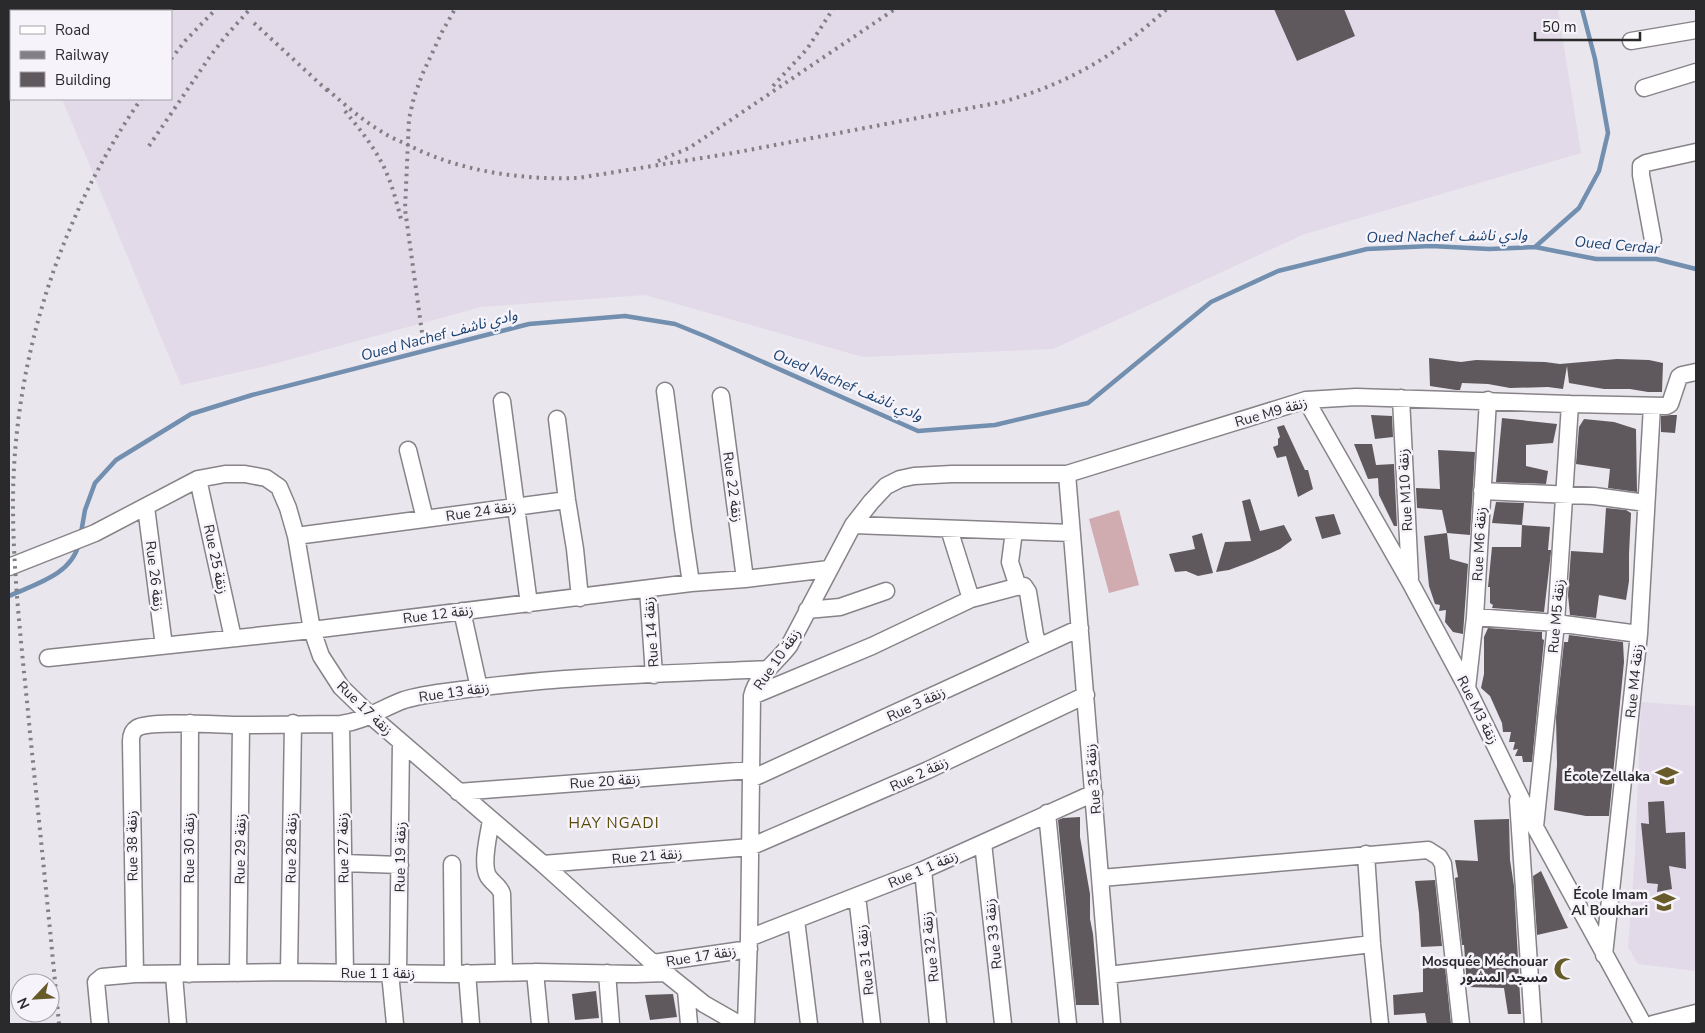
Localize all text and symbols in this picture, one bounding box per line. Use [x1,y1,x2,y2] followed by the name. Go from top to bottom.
[10,10,172,100] legend
[1535,10,1640,42] scale bar
[1542,17,1577,37] text: 50 m
[55,20,90,40] text: Road
[55,45,109,65] text: Railway
[55,70,111,90] text: Building
[1366,225,1528,249] water label: Oued Nachef وادي ناشف
[1574,231,1661,259] water label: Oued Cerdar
[359,304,520,367] water label: Oued Nachef وادي ناشف
[769,344,926,427] water label: Oued Nachef وادي ناشف
[1233,393,1310,432] street label: Rue M9 زنقة
[1394,448,1417,532] street label: Rue M10 زنقة
[718,451,747,523] street label: Rue 22 زنقة
[445,497,517,526] street label: Rue 24 زنقة
[1468,506,1491,582] street label: Rue M6 زنقة
[199,522,232,596] street label: Rue 25 زنقة
[141,540,168,612] street label: Rue 26 زنقة
[1544,578,1569,654] street label: Rue M5 زنقة
[640,596,663,668] street label: Rue 14 زنقة
[402,601,474,628] street label: Rue 12 زنقة
[749,625,806,694] street label: Rue 10 زنقة
[1621,643,1648,719] street label: Rue M4 زنقة
[1452,673,1503,748] street label: Rue M3 زنقة
[333,677,397,740] street label: Rue 17 زنقة
[418,678,490,707] street label: Rue 13 زنقة
[884,683,949,726] street label: Rue 3 زنقة
[1081,743,1106,815] street label: Rue 35 زنقة
[887,753,952,796] street label: Rue 2 زنقة
[1654,763,1680,789] school or university icon: École Zellaka
[1564,767,1650,786] place label: École Zellaka
[569,770,641,793] street label: Rue 20 زنقة
[122,810,143,882] street label: Rue 38 زنقة
[281,812,302,884] street label: Rue 28 زنقة
[333,812,354,884] street label: Rue 27 زنقة
[180,813,199,883] street label: Rue 30 زنقة
[230,813,251,885] street label: Rue 29 زنقة
[568,813,660,833] district label: HAY NGADI
[390,821,411,893] street label: Rue 19 زنقة
[611,844,683,869] street label: Rue 21 زنقة
[885,846,961,893] street label: Rue 1 زنقة 1
[1571,885,1648,920] place label: École Imam Al Boukhari
[1651,889,1677,915] school or university icon: École Imam Al Boukhari
[980,898,1007,970] street label: Rue 33 زنقة
[917,911,944,983] street label: Rue 32 زنقة
[852,924,879,996] street label: Rue 31 زنقة
[665,942,738,971] street label: Rue 17 زنقة
[1422,952,1549,987] place label: Mosquée Méchouar مسجد المشور
[1552,956,1578,982] mosque icon: Mosquée Méchouar مسجد المشور
[341,964,415,983] street label: Rue 1 زنقة 1
[10,973,60,1023] north arrow
[13,995,34,1012] text: N

